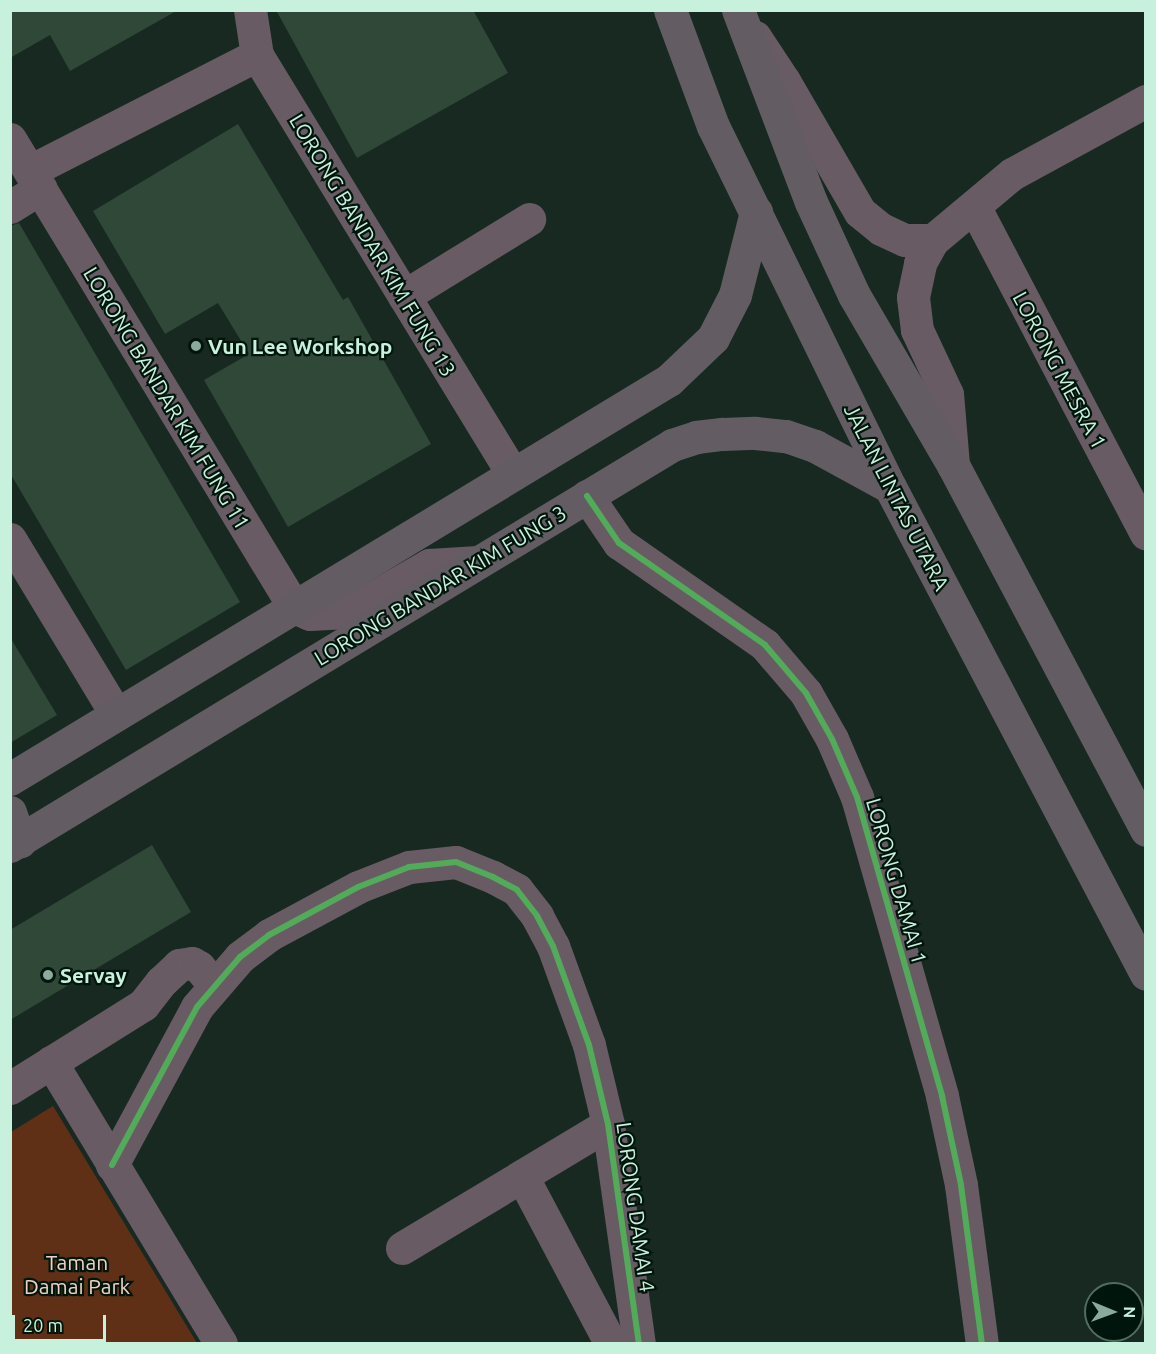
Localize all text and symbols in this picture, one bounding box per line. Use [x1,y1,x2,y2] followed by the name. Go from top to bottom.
[285,109,461,381] street label: LORONG BANDAR KIM FUNG 13
[79,262,255,534] street label: LORONG BANDAR KIM FUNG 11
[1008,287,1112,453] street label: LORONG MESRA 1
[208,333,392,359] place label: Vun Lee Workshop
[189,339,203,353] marker: Vun Lee Workshop
[839,400,955,594] street label: JALAN LINTAS UTARA
[309,500,571,670] street label: LORONG BANDAR KIM FUNG 3
[861,795,933,967] street label: LORONG DAMAI 1
[60,962,127,988] place label: Servay
[41,968,55,982] marker: Servay
[612,1120,660,1294] street label: LORONG DAMAI 4
[24,1249,130,1299] park label: Taman Damai Park
[1084,1282,1144,1342] north arrow
[15,1303,110,1341] scale bar
[1121,1306,1139,1318] text: N
[23,1315,63,1335] text: 20 m

